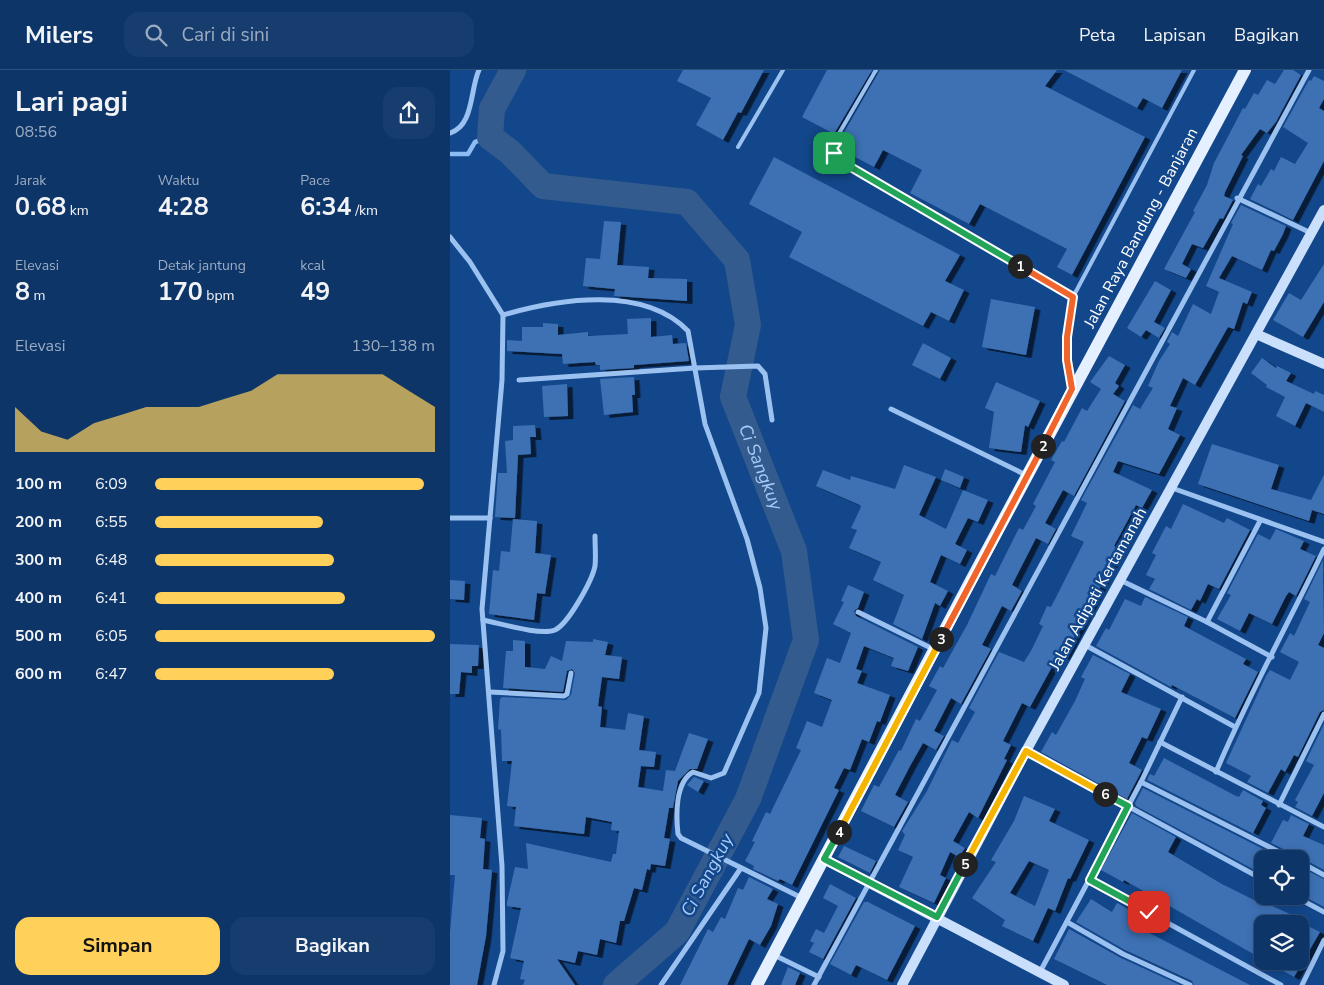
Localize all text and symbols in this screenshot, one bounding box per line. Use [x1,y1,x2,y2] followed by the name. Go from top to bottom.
[124,12,474,57] search box
[25,19,94,51] text: Milers
[142,21,170,49] icon: search
[182,22,269,48] text: Cari di sini
[1079,23,1115,47] text: Peta
[1143,23,1206,47] text: Lapisan
[1234,23,1299,47] text: Bagikan
[15,83,128,121] text: Lari pagi
[383,87,435,139] button: share
[15,121,57,143] text: 08:56
[1078,124,1203,333] street label: Jalan Raya Bandung - Banjaran
[813,132,855,174] pin
[820,139,848,167] icon: arrive
[15,171,46,190] text: Jarak
[158,171,199,190] text: Waktu
[300,171,330,190] text: Pace
[15,190,66,224] text: 0.68
[158,190,209,224] text: 4:28
[300,190,352,224] text: 6:34
[66,201,89,220] text: km
[352,201,378,220] text: /km
[1008,254,1032,278] pin: 1
[15,256,59,275] text: Elevasi
[158,256,246,275] text: Detak jantung
[300,256,325,275] text: kcal
[1016,257,1025,276] text: 1
[15,275,30,309] text: 8
[158,275,203,309] text: 170
[300,275,330,309] text: 49
[30,286,46,305] text: m
[203,286,235,305] text: bpm
[15,335,65,357] text: Elevasi
[352,335,435,357] text: 130–138 m
[733,420,789,514] water label: Ci Sangkuy
[1030,434,1056,458] pin: 2
[1039,437,1048,456] text: 2
[15,473,62,495] text: 100 m
[95,473,127,495] text: 6:09
[1043,503,1152,675] street label: Jalan Adipati Kertamanah
[15,511,62,533] text: 200 m
[95,511,127,533] text: 6:55
[15,549,62,571] text: 300 m
[95,549,127,571] text: 6:48
[15,587,62,609] text: 400 m
[95,587,127,609] text: 6:41
[15,625,62,647] text: 500 m
[95,625,127,647] text: 6:05
[928,626,954,652] pin: 3
[937,630,946,649] text: 3
[15,663,62,685] text: 600 m
[95,663,127,685] text: 6:47
[1092,782,1118,806] pin: 6
[1101,785,1110,804] text: 6
[826,820,852,844] pin: 4
[835,823,844,842] text: 4
[675,829,739,921] water label: Ci Sangkuy
[1254,850,1309,970] map controls
[1254,850,1309,905] button: locate
[952,852,978,876] pin: 5
[961,855,970,874] text: 5
[1128,891,1170,933] pin
[1135,898,1163,926] icon: check
[1254,915,1309,970] button: layers
[15,917,220,975] button: Simpan
[230,917,435,975] button: Bagikan

